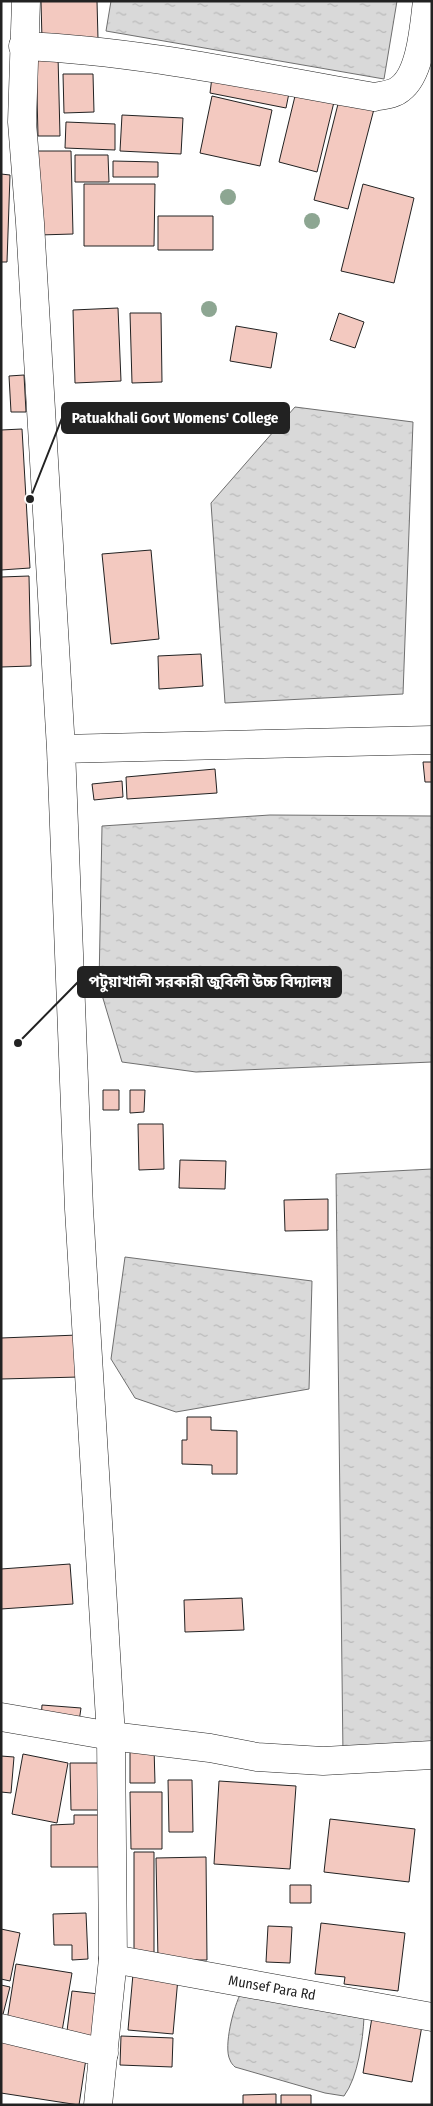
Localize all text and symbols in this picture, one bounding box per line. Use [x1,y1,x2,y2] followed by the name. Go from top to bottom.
[62,403,289,433] callout: Patuakhali Govt Womens' College
[72,409,279,427] text: Patuakhali Govt Womens' College
[78,967,341,997] callout: পটুয়াখালী সরকারী জুবিলী উচ্চ বিদ্যালয়
[89,973,332,993] text: পটুয়াখালী সরকারী জুবিলী উচ্চ বিদ্যালয়
[227,1972,317,2004] street label: Munsef Para Rd

